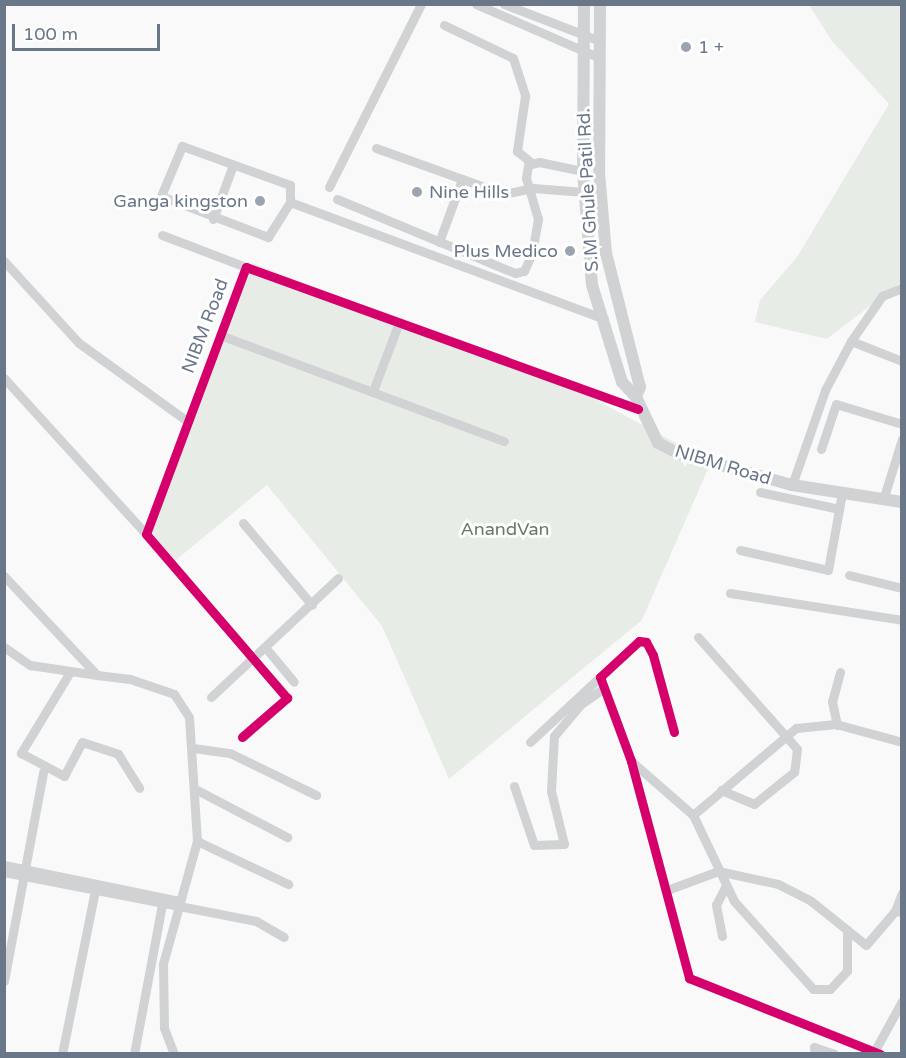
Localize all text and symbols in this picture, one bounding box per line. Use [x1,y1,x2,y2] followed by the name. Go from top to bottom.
[15,12,164,50] scale bar
[23,23,78,45] text: 100 m
[698,36,724,58] place label: 1 +
[679,40,693,54] marker: 1 +
[573,108,603,272] street label: S.M Ghule Patil Rd.
[429,181,509,203] place label: Nine Hills
[410,185,424,199] marker: Nine Hills
[113,190,248,212] place label: Ganga kingston
[253,194,267,208] marker: Ganga kingston
[454,240,558,262] place label: Plus Medico
[563,244,577,258] marker: Plus Medico
[177,276,233,376] street label: NIBM Road
[672,440,774,490] street label: NIBM Road
[460,518,550,540] park label: AnandVan

